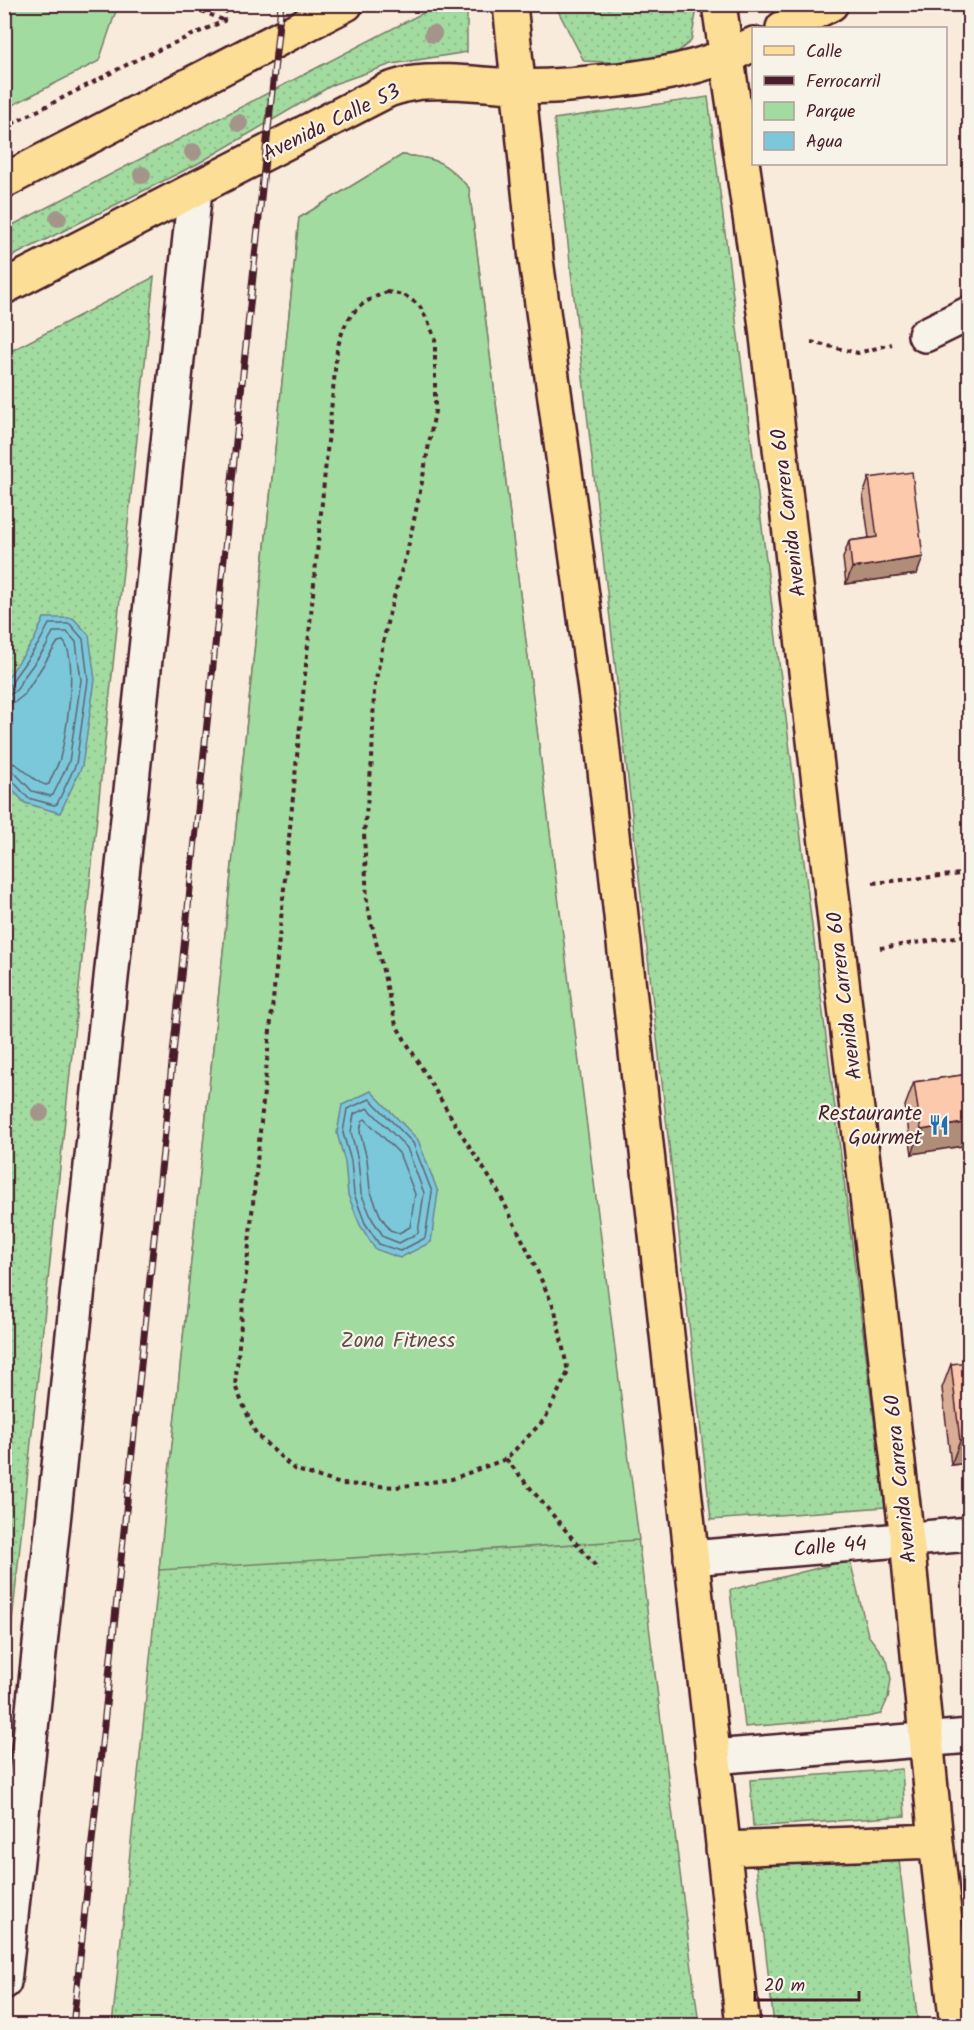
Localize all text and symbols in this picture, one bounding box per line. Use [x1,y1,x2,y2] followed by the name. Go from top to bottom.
[752,27,947,165] legend
[806,38,842,67] text: Calle
[806,68,881,97] text: Ferrocarril
[257,76,406,171] street label: Avenida Calle 53
[806,98,855,127] text: Parque
[806,128,843,157] text: Agua
[763,427,816,599] street label: Avenida Carrera 60
[819,910,872,1082] street label: Avenida Carrera 60
[818,1098,923,1155] place label: Restaurante Gourmet
[927,1113,951,1137] restaurant icon: Restaurante Gourmet
[341,1325,455,1358] park label: Zona Fitness
[876,1393,927,1565] street label: Avenida Carrera 60
[792,1528,868,1567] street label: Calle 44
[755,1964,858,2002] scale bar
[764,1972,805,2001] text: 20 m

